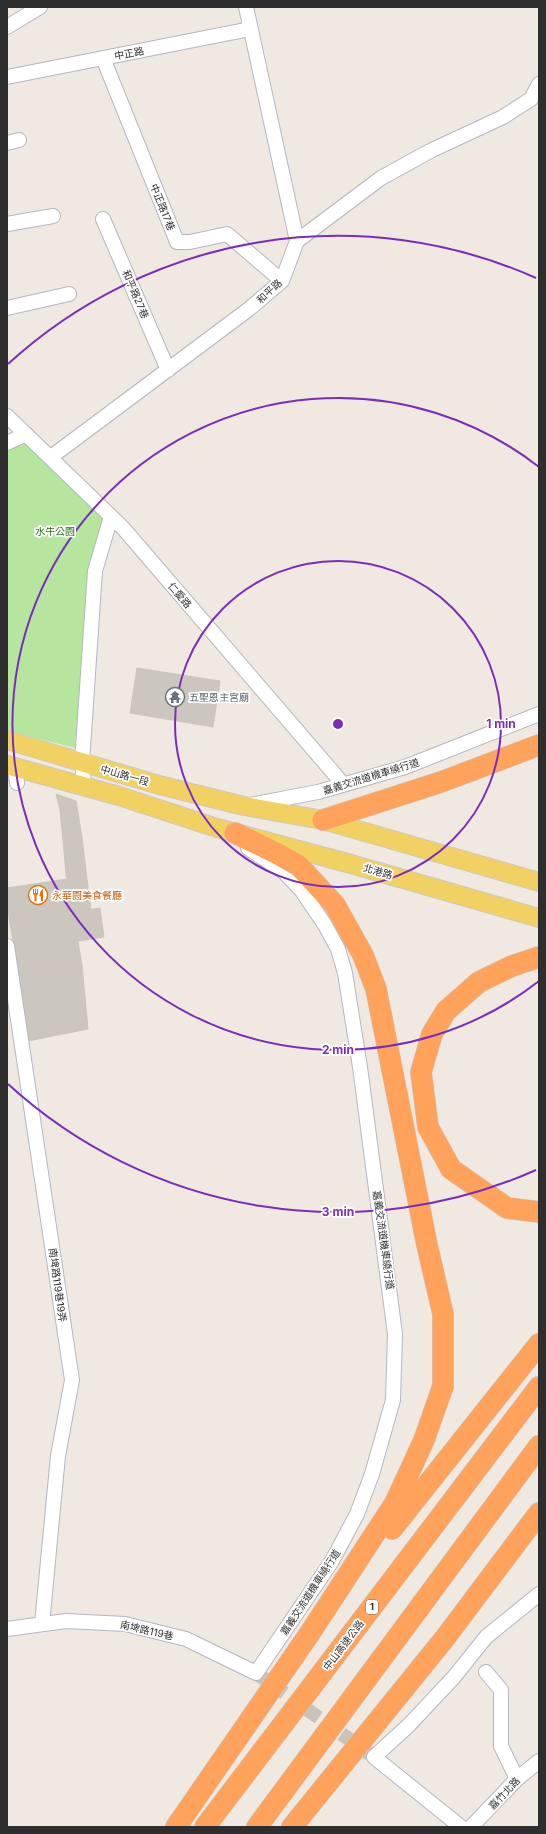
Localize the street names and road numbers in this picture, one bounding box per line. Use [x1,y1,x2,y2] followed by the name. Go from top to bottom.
[113,44,145,62] street label: 中正路
[148,182,178,232] street label: 中正路17巷
[120,268,152,320] street label: 和平路27巷
[254,276,284,306] street label: 和平路
[166,580,194,610] street label: 仁愛路
[321,756,421,796] street label: 嘉義交流道機車繞行道
[99,762,151,788] street label: 中山路一段
[362,861,394,881] street label: 北港路
[371,1190,397,1290] street label: 嘉義交流道機車繞行道
[47,1247,69,1323] street label: 南埤路119巷19弄
[278,1547,342,1637] street label: 嘉義交流道機車繞行道
[366,1600,378,1614] road number: 1
[320,1617,366,1673] street label: 中山高速公路
[119,1618,175,1642] street label: 南埤路119巷
[486,1774,522,1812] street label: 嘉竹北路

